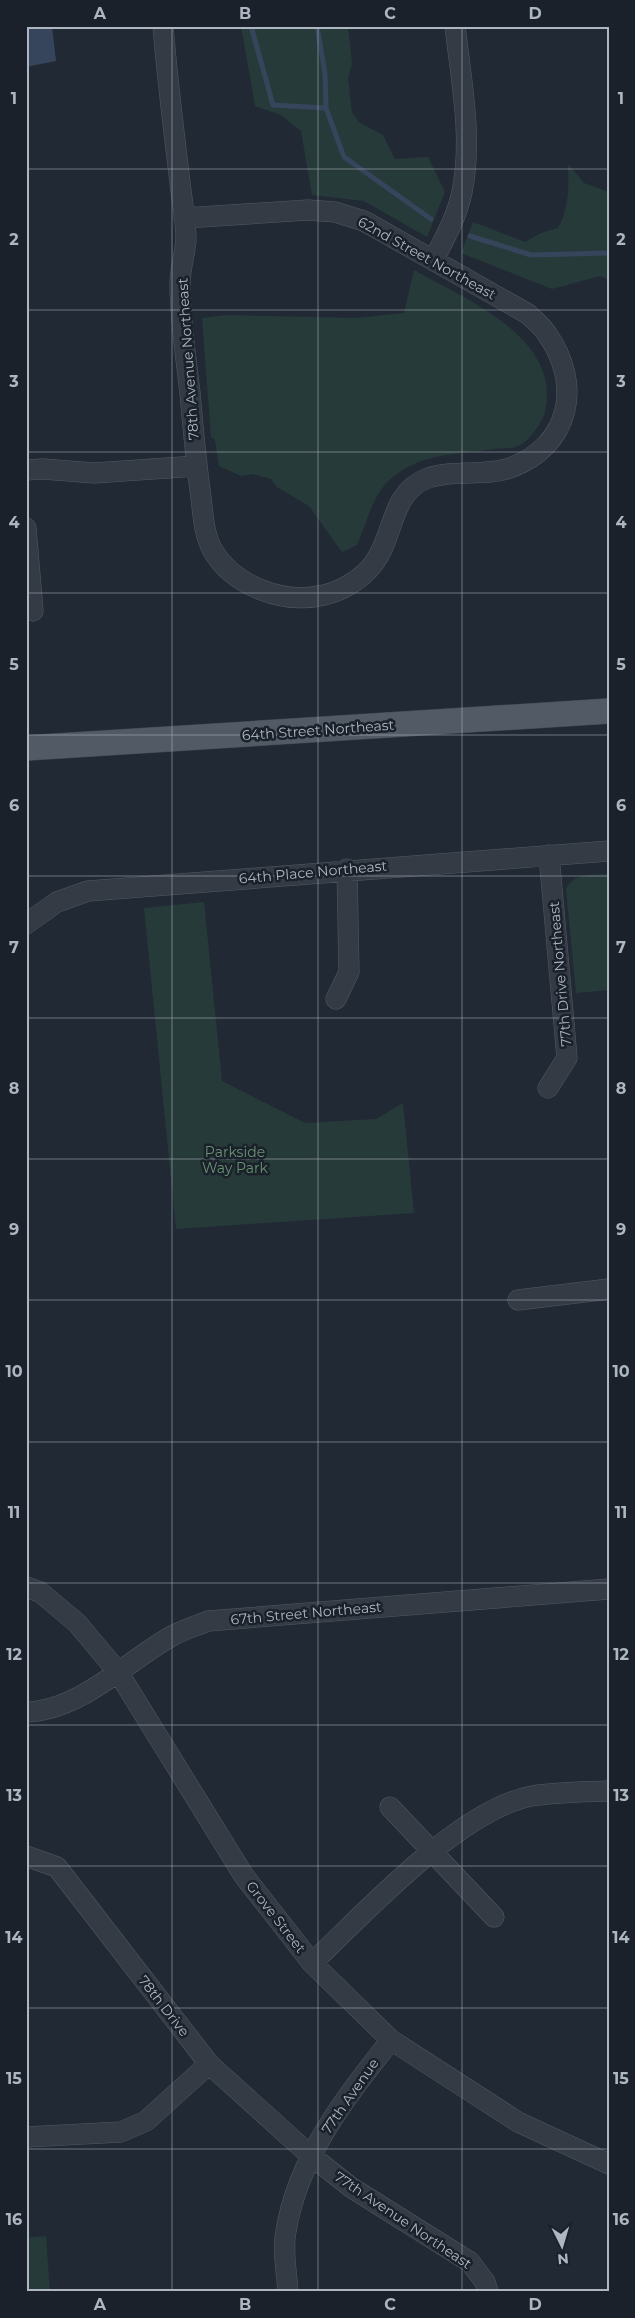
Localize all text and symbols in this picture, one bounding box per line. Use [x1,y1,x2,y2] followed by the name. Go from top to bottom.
[93,4,107,23] text: A
[239,4,251,23] text: B
[384,4,396,23] text: C
[528,4,542,23] text: D
[11,89,17,108] text: 1
[618,89,624,108] text: 1
[355,212,500,304] street label: 62nd Street Northeast
[9,230,19,249] text: 2
[616,230,626,249] text: 2
[173,277,203,441] street label: 78th Avenue Northeast
[8,372,19,391] text: 3
[615,372,626,391] text: 3
[8,513,20,532] text: 4
[615,513,627,532] text: 4
[9,655,19,674] text: 5
[616,655,626,674] text: 5
[241,716,395,744] street label: 64th Street Northeast
[9,796,19,815] text: 6
[616,796,626,815] text: 6
[238,857,388,887] street label: 64th Place Northeast
[545,900,575,1047] street label: 77th Drive Northeast
[9,938,19,957] text: 7
[616,938,626,957] text: 7
[9,1079,19,1098] text: 8
[616,1079,626,1098] text: 8
[202,1143,269,1177] park label: Parkside Way Park
[9,1220,19,1239] text: 9
[616,1220,626,1239] text: 9
[5,1362,23,1381] text: 10
[612,1362,630,1381] text: 10
[8,1503,20,1522] text: 11
[615,1503,627,1522] text: 11
[230,1597,383,1629] street label: 67th Street Northeast
[6,1645,22,1664] text: 12
[613,1645,629,1664] text: 12
[6,1786,22,1805] text: 13
[613,1786,629,1805] text: 13
[242,1877,310,1957] street label: Grove Street
[5,1928,23,1947] text: 14
[612,1928,630,1947] text: 14
[135,1972,193,2040] street label: 78th Drive
[317,2055,383,2137] street label: 77th Avenue
[6,2069,22,2088] text: 15
[613,2069,629,2088] text: 15
[331,2167,475,2273] street label: 77th Avenue Northeast
[6,2210,22,2229] text: 16
[613,2210,629,2229] text: 16
[538,2220,588,2270] north arrow
[557,2249,570,2268] text: N
[93,2295,107,2314] text: A
[239,2295,251,2314] text: B
[384,2295,396,2314] text: C
[528,2295,542,2314] text: D

